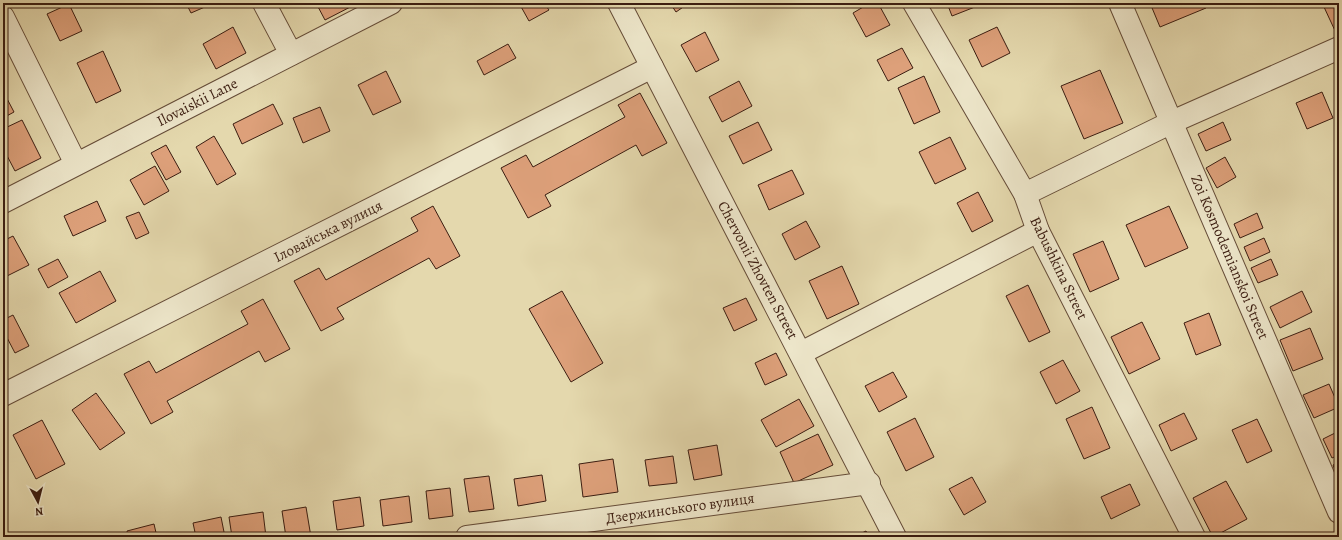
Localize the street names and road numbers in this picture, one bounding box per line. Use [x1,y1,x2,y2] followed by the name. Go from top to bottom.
[153,73,241,131] street label: Ilovaiskii Lane
[1186,172,1274,342] street label: Zoi Kosmodemianskoi Street
[270,195,386,267] street label: Іловайська вулиця
[713,197,803,343] street label: Chervonii Zhovten Street
[1025,213,1093,323] street label: Babushkina Street
[604,488,756,528] street label: Дзержинського вулиця

